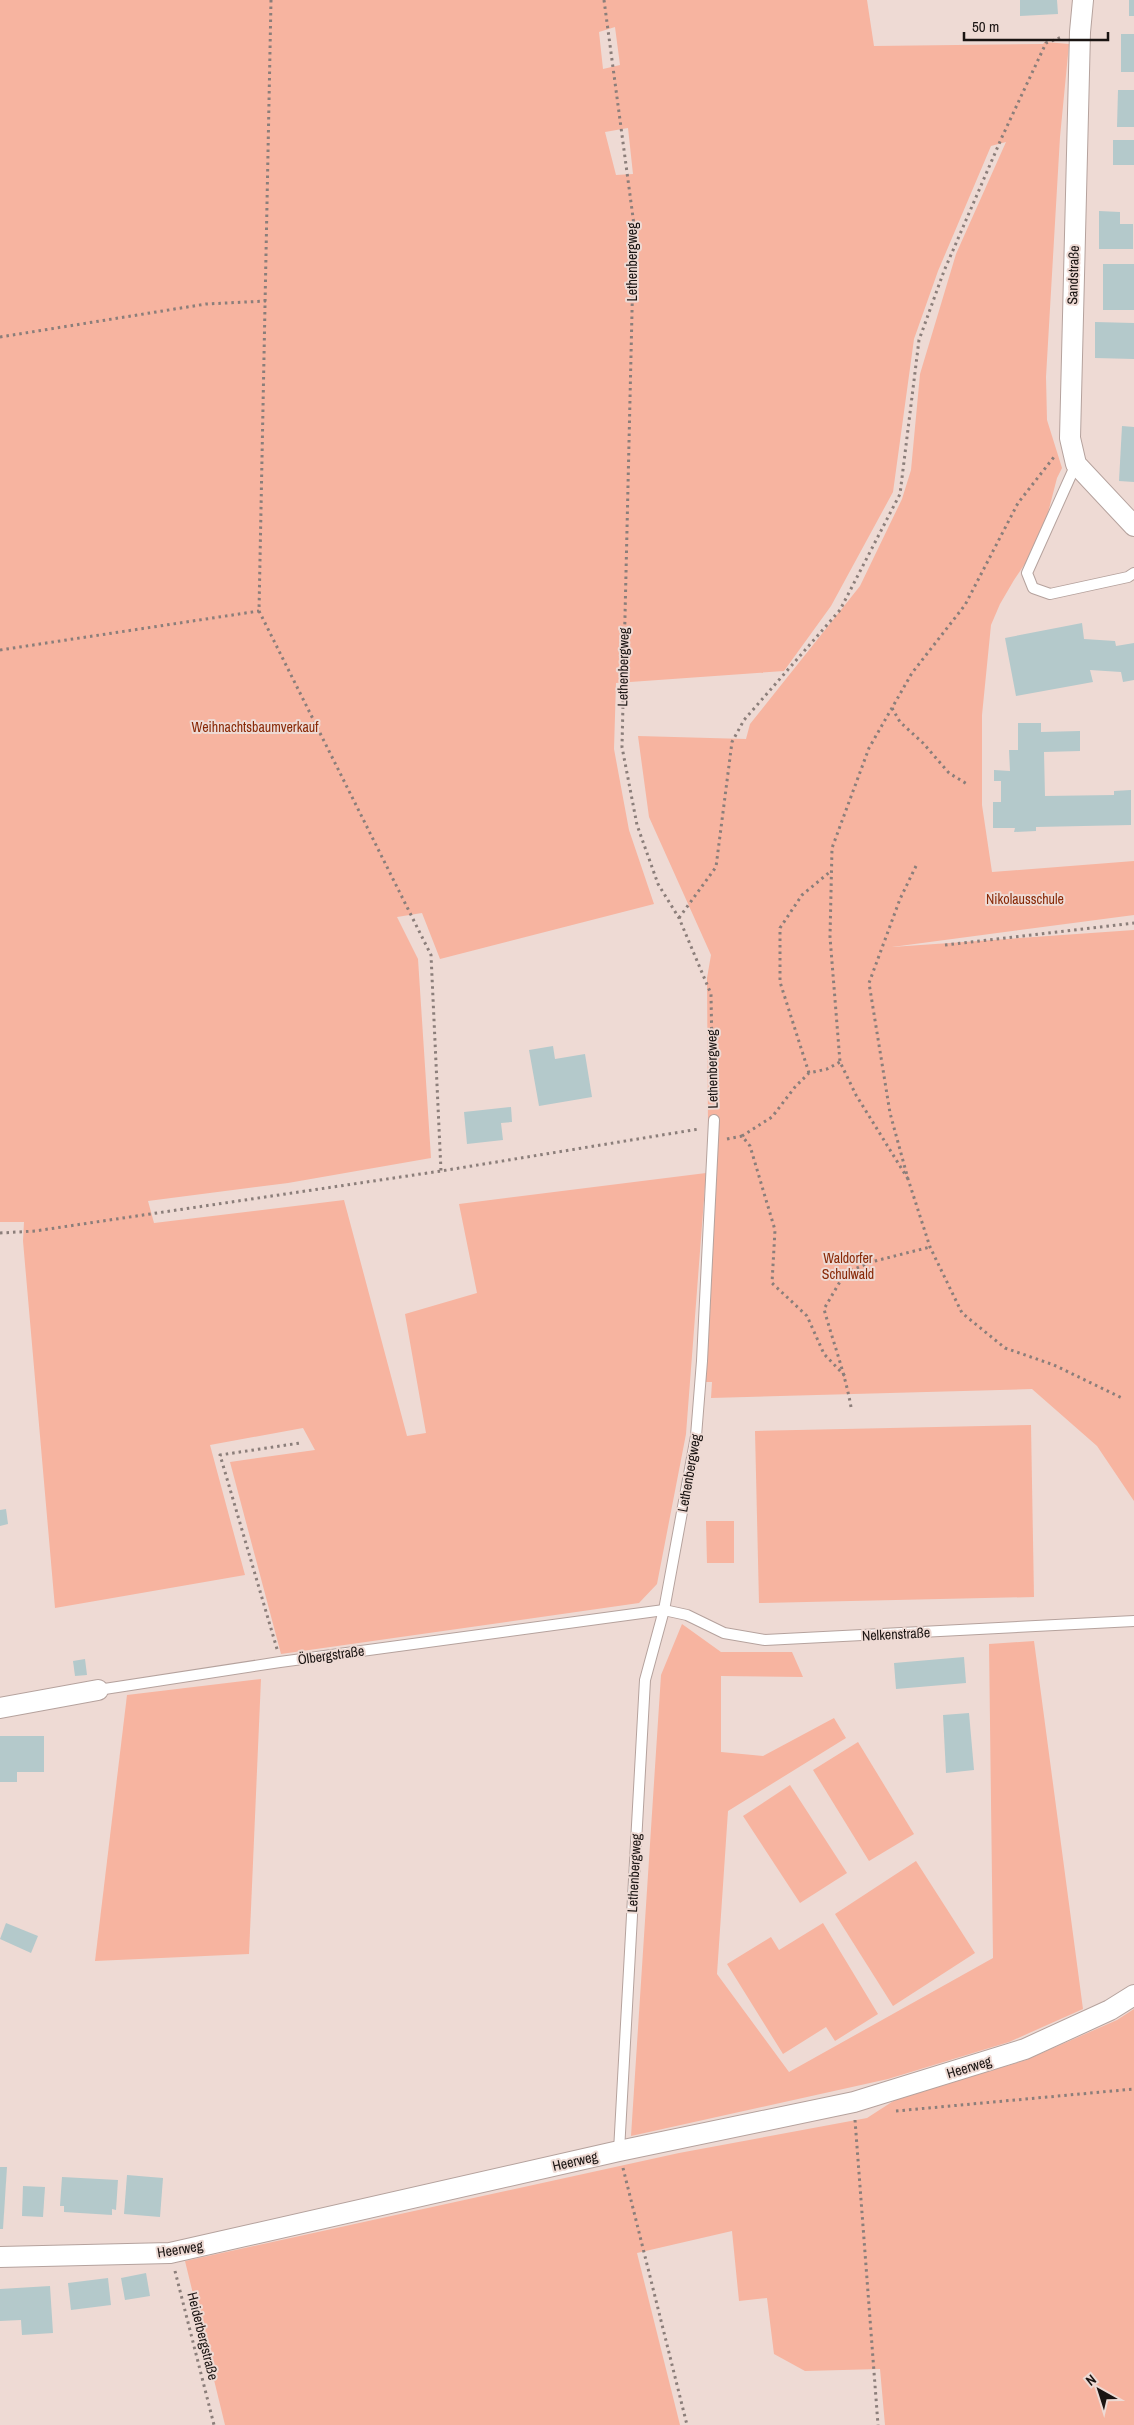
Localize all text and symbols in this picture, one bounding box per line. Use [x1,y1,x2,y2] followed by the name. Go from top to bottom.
[964,10,1108,42] scale bar
[972,16,999,37] text: 50 m
[623,222,641,302] street label: Lethenbergweg
[1063,245,1083,305] street label: Sandstraße
[613,627,633,707] street label: Lethenbergweg
[192,718,319,736] park label: Weihnachtsbaumverkauf
[986,890,1064,908] park label: Nikolausschule
[702,1029,722,1109] street label: Lethenbergweg
[822,1249,874,1283] park label: Waldorfer Schulwald
[673,1432,705,1514] street label: Lethenbergweg
[861,1623,931,1645] street label: Nelkenstraße
[297,1641,365,1669] street label: Ölbergstraße
[623,1832,645,1913] street label: Lethenbergweg
[944,2051,994,2082] street label: Heerweg
[551,2147,600,2175] street label: Heerweg
[156,2236,205,2261] street label: Heerweg
[183,2290,223,2382] street label: Heiderbergstraße
[1074,2365,1124,2415] north arrow
[1082,2370,1100,2390] text: N

